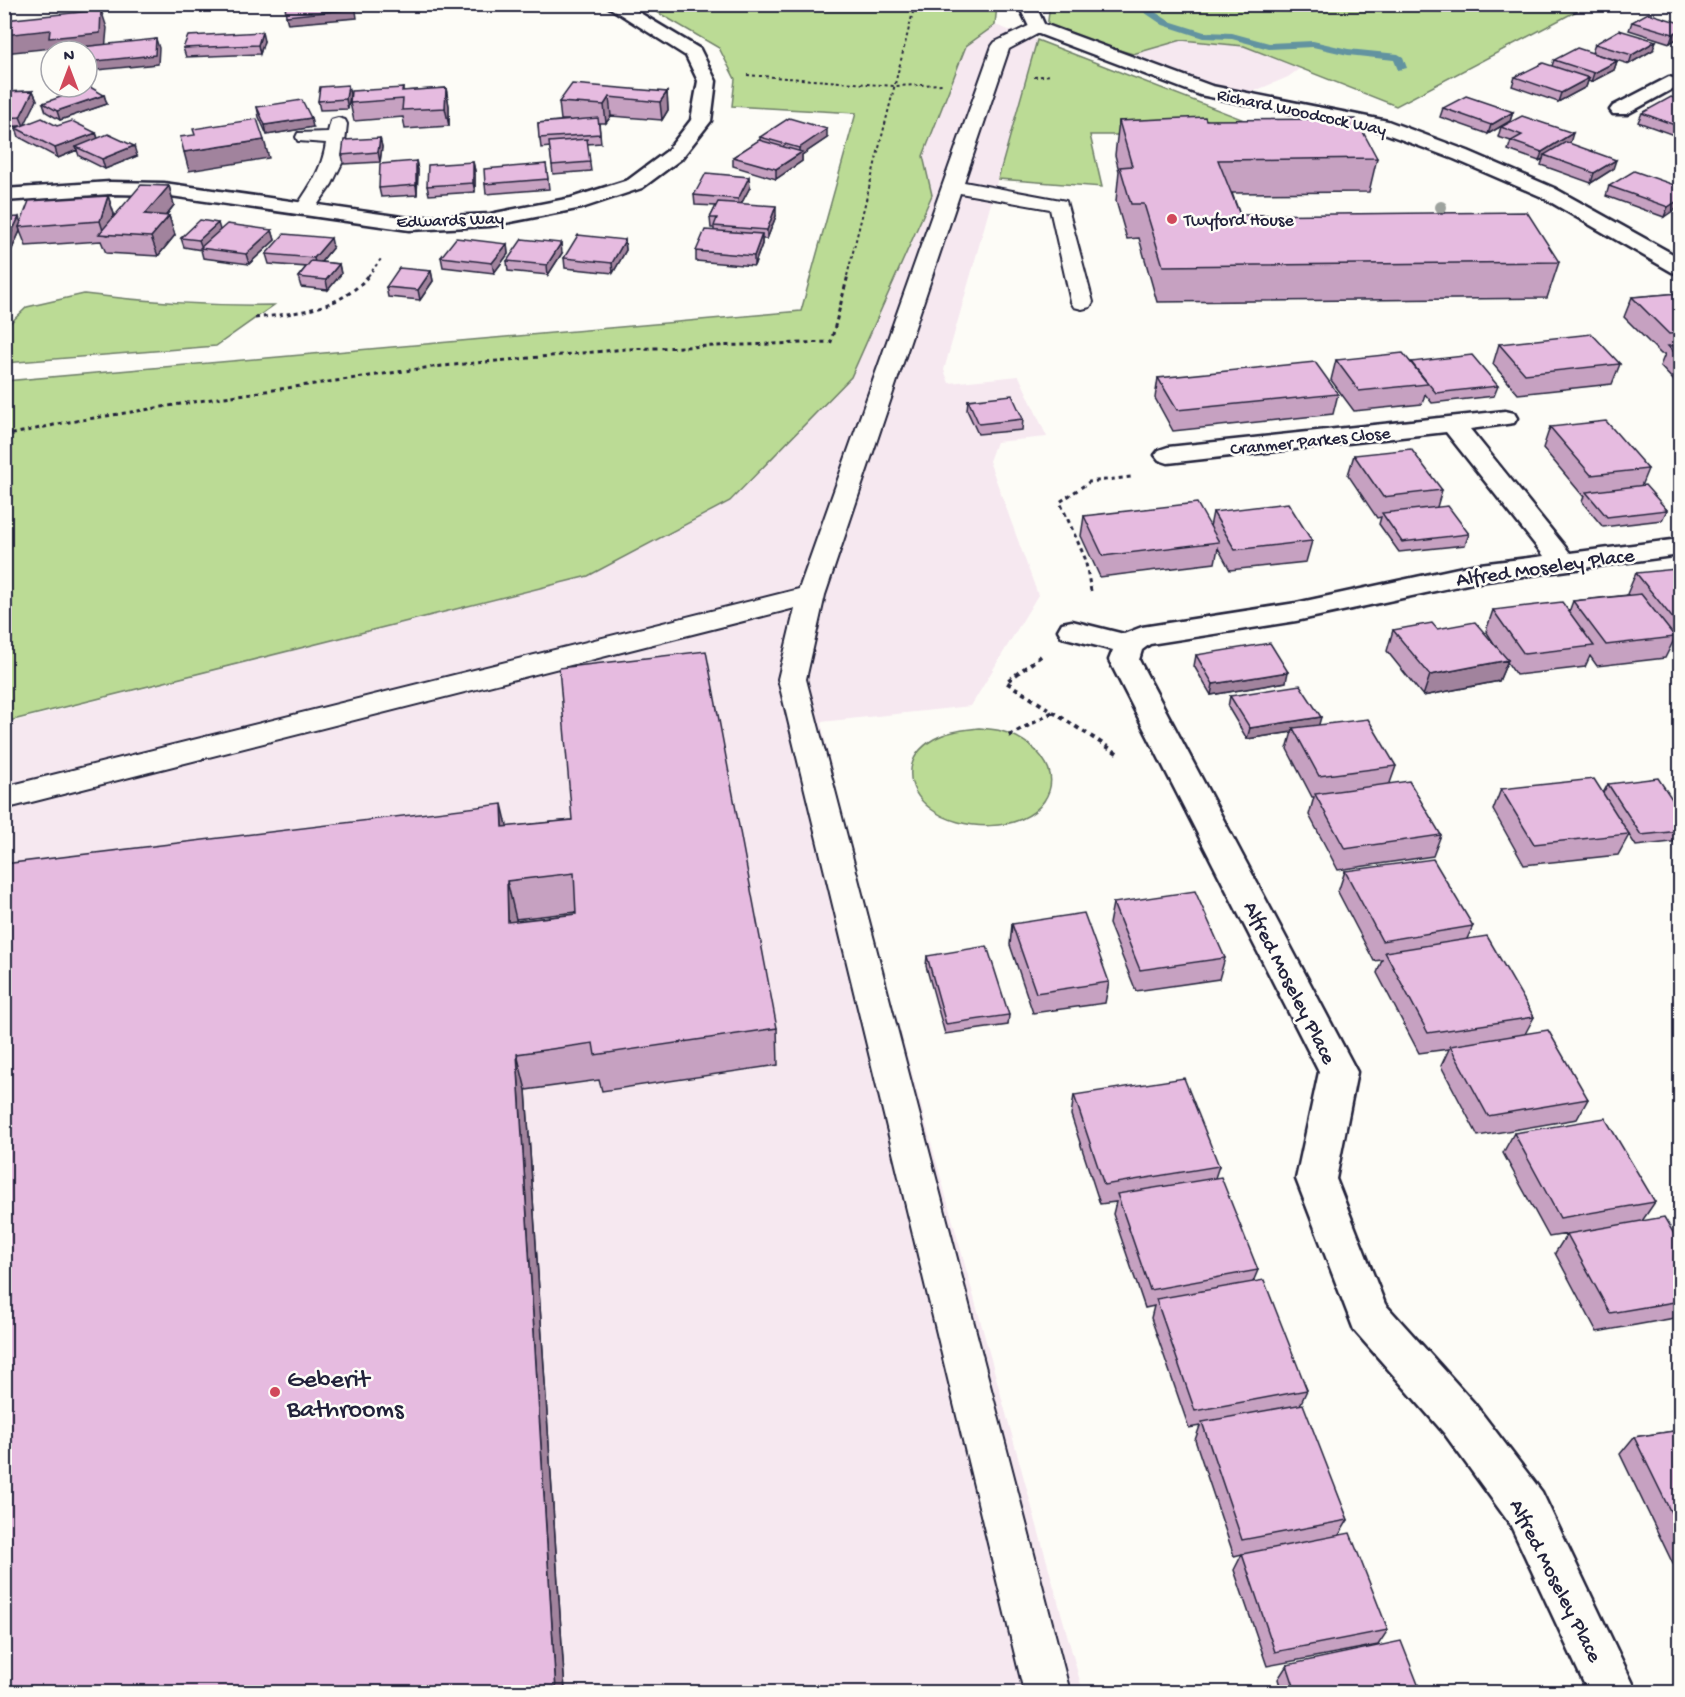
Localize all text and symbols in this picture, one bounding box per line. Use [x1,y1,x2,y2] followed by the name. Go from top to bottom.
[39,39,99,99] north arrow
[64,48,75,67] text: N
[1215,85,1388,142] street label: Richard Woodcock Way
[396,209,504,234] street label: Edwards Way
[1183,211,1294,232] place label: Twyford House
[1165,212,1179,226] marker: Twyford House
[1229,424,1392,461] street label: Cranmer Parkes Close
[1455,544,1637,594] street label: Alfred Moseley Place
[1236,898,1340,1070] street label: Alfred Moseley Place
[286,1366,405,1427] place label: Geberit Bathrooms
[268,1385,282,1399] marker: Geberit Bathrooms
[1502,1496,1606,1668] street label: Alfred Moseley Place

